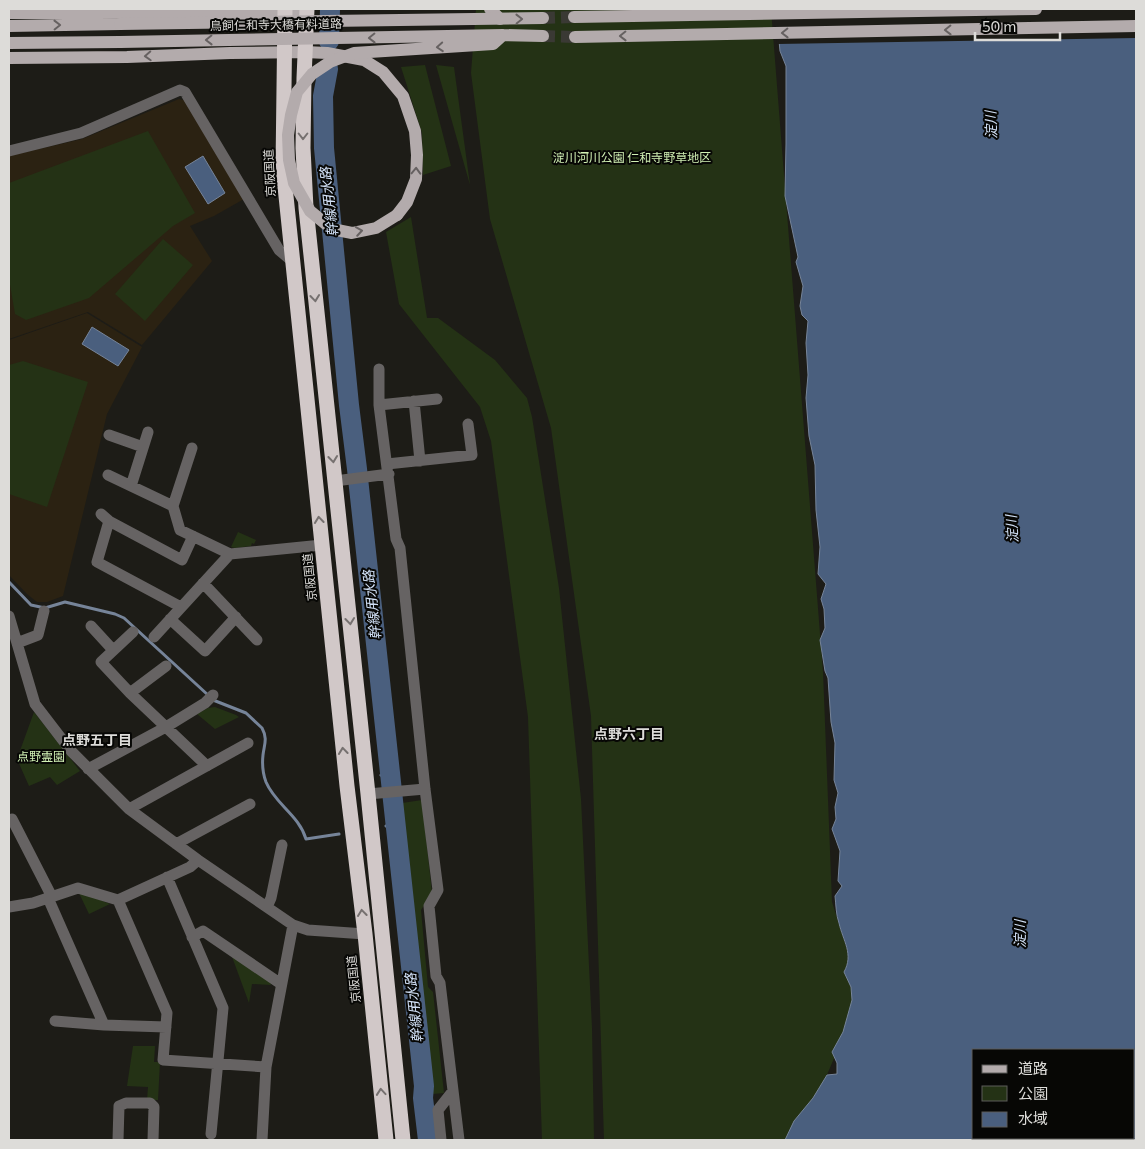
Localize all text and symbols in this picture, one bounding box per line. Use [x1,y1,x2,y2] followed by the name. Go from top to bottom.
[975,10,1060,42] scale bar
[515,13,523,24] one-way arrow
[210,16,342,32] street label: 鳥飼仁和寺大橋有料道路
[982,17,1016,35] text: 50 m
[54,20,62,31] one-way arrow
[943,24,951,35] one-way arrow
[781,27,789,38] one-way arrow
[618,31,626,41] one-way arrow
[368,32,376,43] one-way arrow
[205,35,213,45] one-way arrow
[436,42,444,53] one-way arrow
[144,51,152,62] one-way arrow
[981,109,999,139] water label: 淀川
[298,132,308,140] one-way arrow
[261,149,277,197] street label: 京阪国道
[553,150,711,164] park label: 淀川河川公園 仁和寺野草地区
[316,165,341,238] water label: 幹線用水路
[411,167,422,175] one-way arrow
[355,227,364,237] one-way arrow
[309,294,320,302] one-way arrow
[327,456,338,464] one-way arrow
[1002,512,1021,544] water label: 淀川
[314,516,325,524] one-way arrow
[300,552,318,602] street label: 京阪国道
[359,568,384,641] water label: 幹線用水路
[344,617,355,625] one-way arrow
[594,725,664,742] district label: 点野六丁目
[62,731,132,748] district label: 点野五丁目
[338,747,349,755] one-way arrow
[17,749,65,763] park label: 点野霊園
[357,908,368,916] one-way arrow
[1011,918,1028,948] water label: 淀川
[344,954,362,1004] street label: 京阪国道
[401,971,426,1044] water label: 幹線用水路
[972,1049,1135,1139] legend
[1018,1059,1048,1077] text: 道路
[1018,1084,1048,1102] text: 公園
[376,1087,387,1095] one-way arrow
[1018,1109,1048,1127] text: 水域

